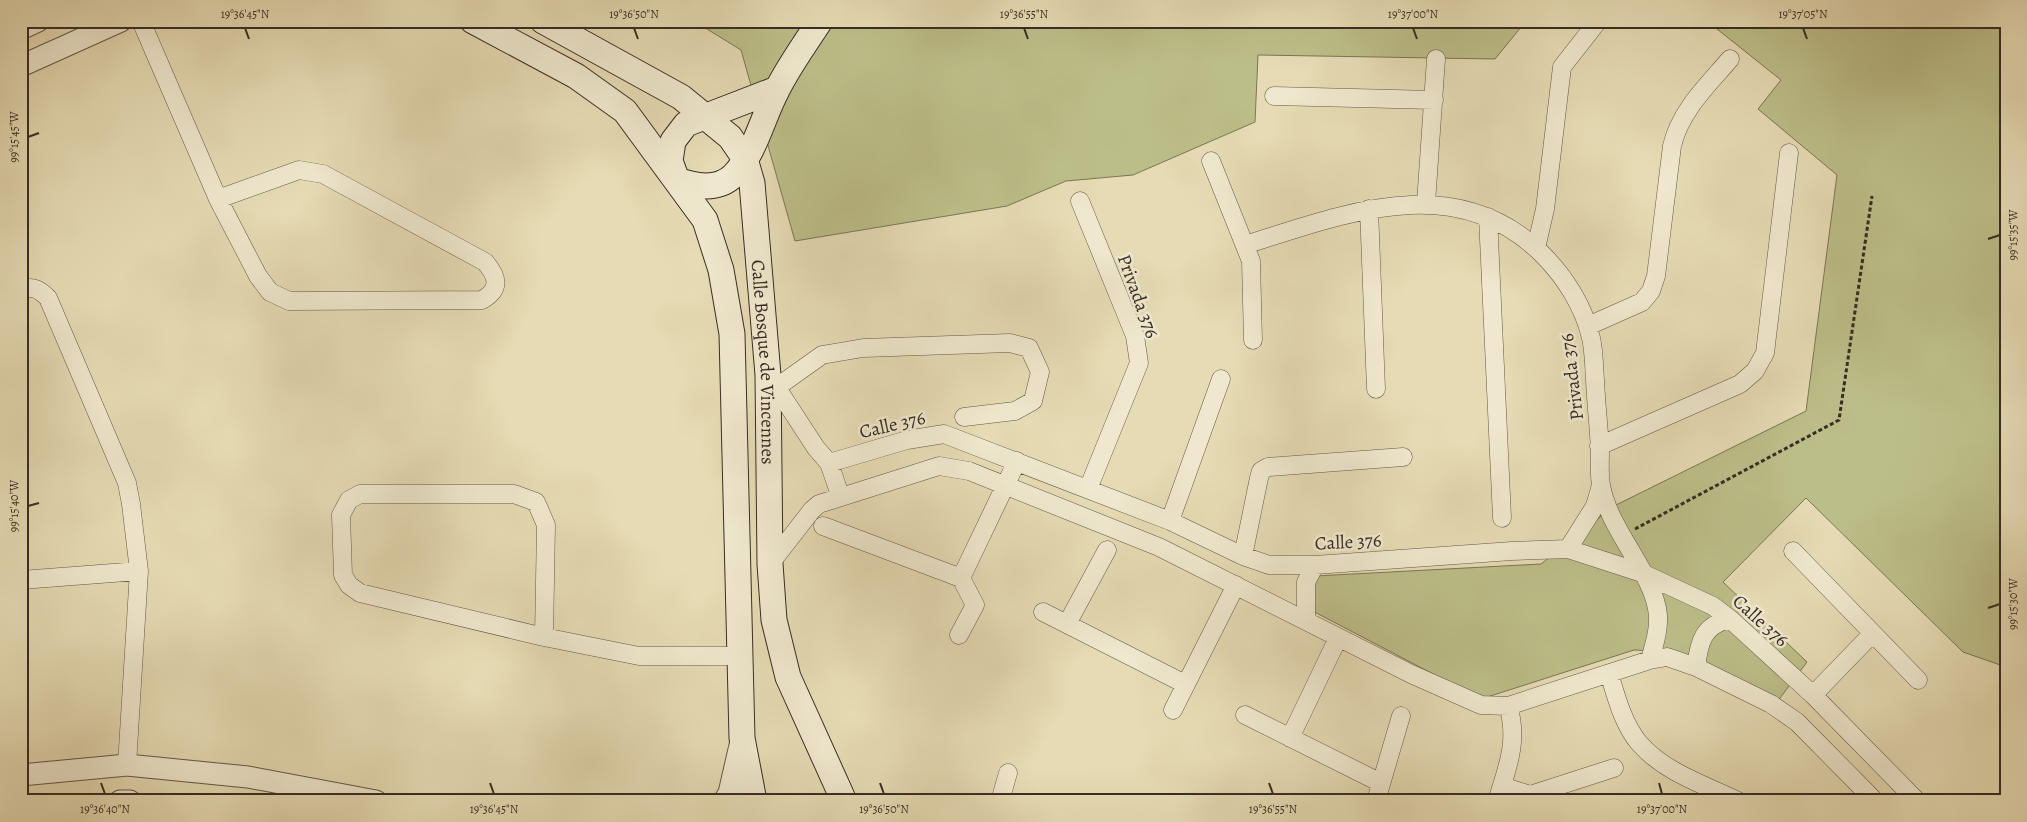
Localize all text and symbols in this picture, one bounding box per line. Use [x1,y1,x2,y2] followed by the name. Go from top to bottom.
[221,6,270,22] text: 19°36'45"N
[609,6,659,22] text: 19°36'50"N
[1000,6,1049,22] text: 19°36'55"N
[1388,6,1439,22] text: 19°37'00"N
[1778,6,1828,22] text: 19°37'05"N
[6,111,22,163] text: 99°15'45"W
[2005,209,2021,260] text: 99°15'35"W
[1111,251,1165,342] street label: Privada 376
[744,259,781,465] street label: Calle Bosque de Vincennes
[1554,332,1590,422] street label: Privada 376
[857,405,928,445] street label: Calle 376
[6,479,22,532] text: 99°15'40"W
[1314,527,1382,557] street label: Calle 376
[2005,577,2021,630] text: 99°15'30"W
[1727,589,1794,653] street label: Calle 376
[80,801,130,817] text: 19°36'40"N
[470,801,519,817] text: 19°36'45"N
[859,801,909,817] text: 19°36'50"N
[1249,801,1298,817] text: 19°36'55"N
[1637,801,1688,817] text: 19°37'00"N

